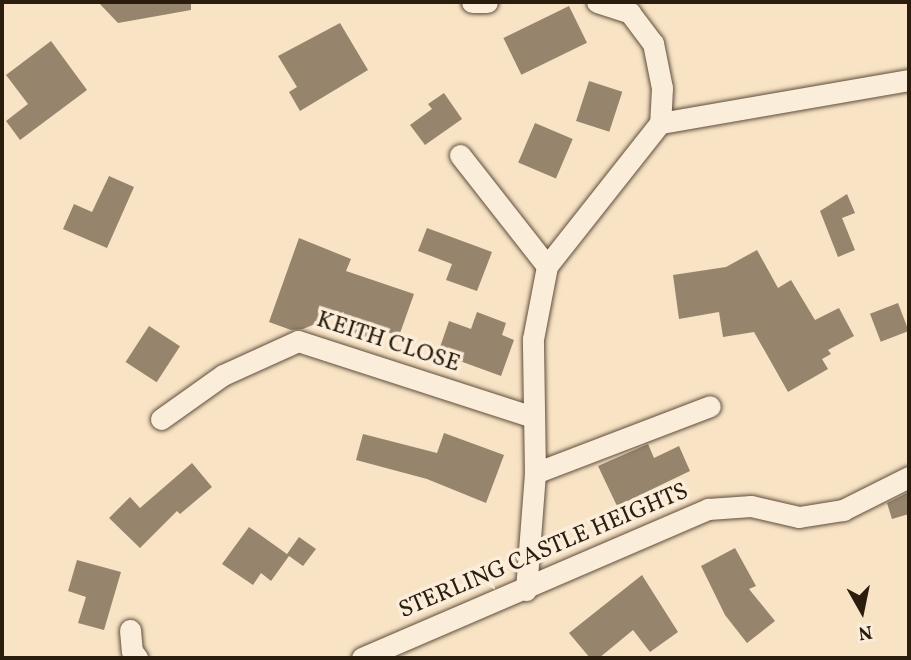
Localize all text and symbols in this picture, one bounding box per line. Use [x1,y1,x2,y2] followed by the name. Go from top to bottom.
[313,306,463,380] street label: KEITH CLOSE
[395,478,693,626] street label: STERLING CASTLE HEIGHTS
[827,576,897,646] north arrow
[856,618,874,646] text: N

